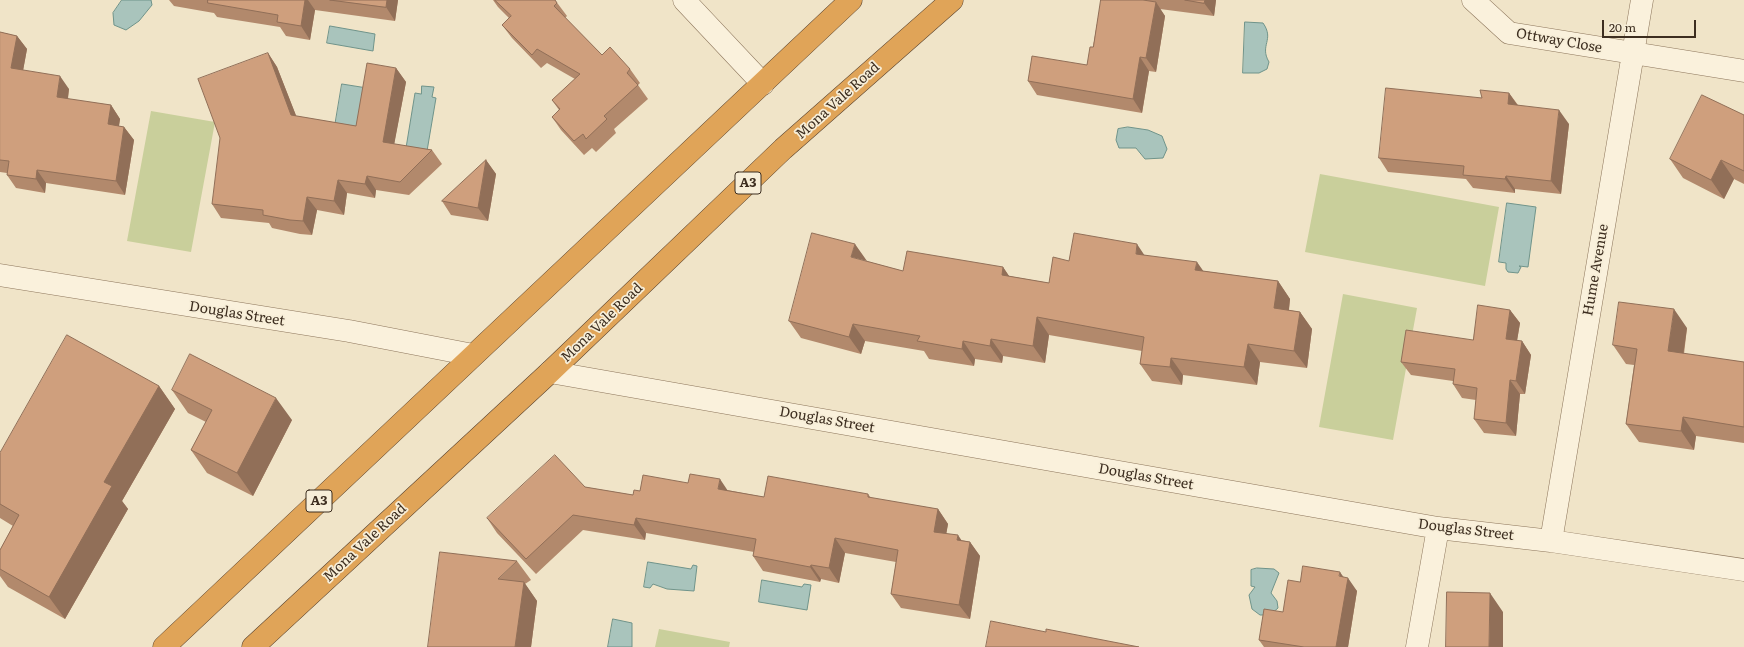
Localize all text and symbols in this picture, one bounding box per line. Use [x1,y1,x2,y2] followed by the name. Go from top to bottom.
[1604,12,1698,38] scale bar
[1609,18,1636,36] text: 20 m
[1515,25,1603,57] street label: Ottway Close
[793,59,883,143] street label: Mona Vale Road
[735,172,761,194] road number: A3
[1580,223,1612,317] street label: Hume Avenue
[558,280,646,366] street label: Mona Vale Road
[188,298,286,330] street label: Douglas Street
[778,403,876,437] street label: Douglas Street
[1097,460,1195,494] street label: Douglas Street
[306,490,332,512] road number: A3
[320,500,410,586] street label: Mona Vale Road
[1417,516,1515,544] street label: Douglas Street

